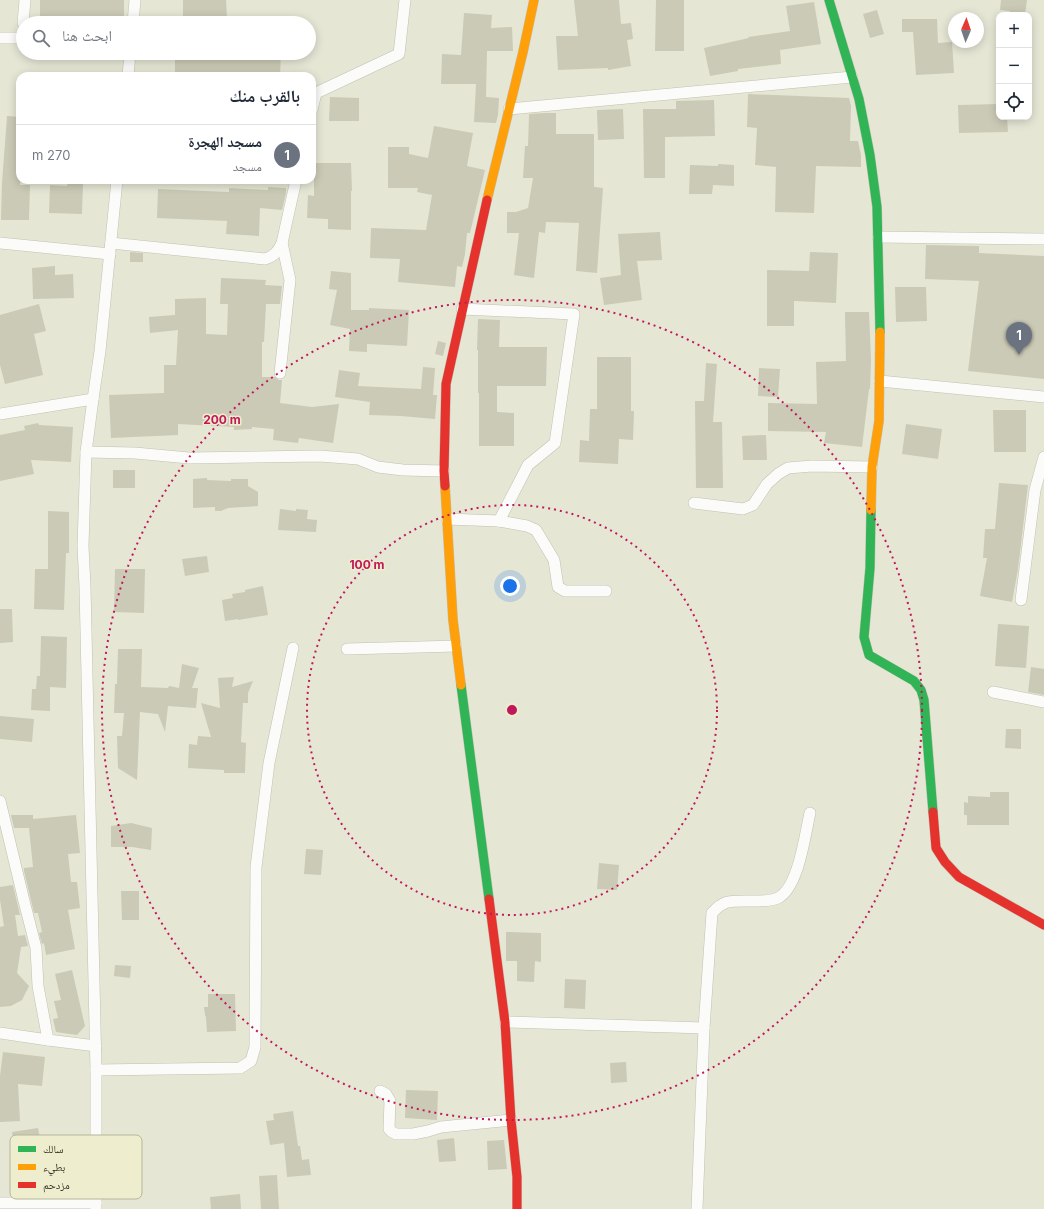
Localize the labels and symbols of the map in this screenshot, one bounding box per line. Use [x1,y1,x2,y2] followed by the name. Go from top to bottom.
[948,12,984,48] north arrow
[1006,322,1032,355] pin: 1
[203,412,241,427] text: 200 m
[349,557,385,572] text: 100 m
[500,576,520,596] your location
[505,703,519,717] centre of rings
[10,1135,142,1199] legend
[43,1142,63,1156] text: سالك
[43,1160,65,1176] text: بطيء
[43,1178,70,1193] text: مزدحم

